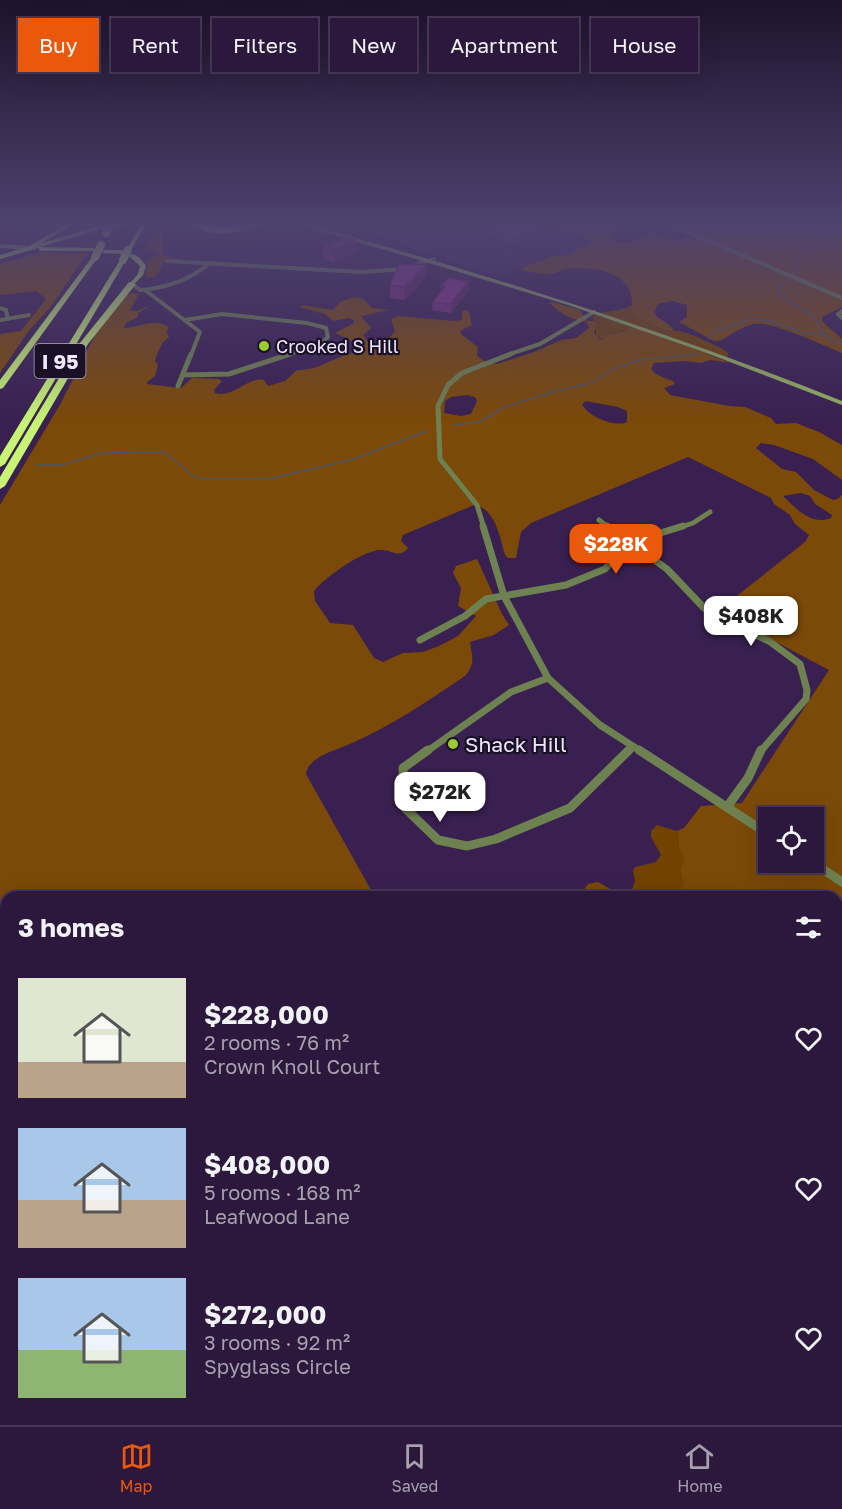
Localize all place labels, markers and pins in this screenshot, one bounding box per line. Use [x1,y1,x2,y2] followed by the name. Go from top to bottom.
[276,335,399,357] place label: Crooked S Hill
[257,339,271,353] marker: Crooked S Hill
[574,524,658,575] pin: $228K
[709,596,793,647] pin: $408K
[465,731,567,757] place label: Shack Hill
[446,737,460,751] marker: Shack Hill
[398,772,482,823] pin: $272K

